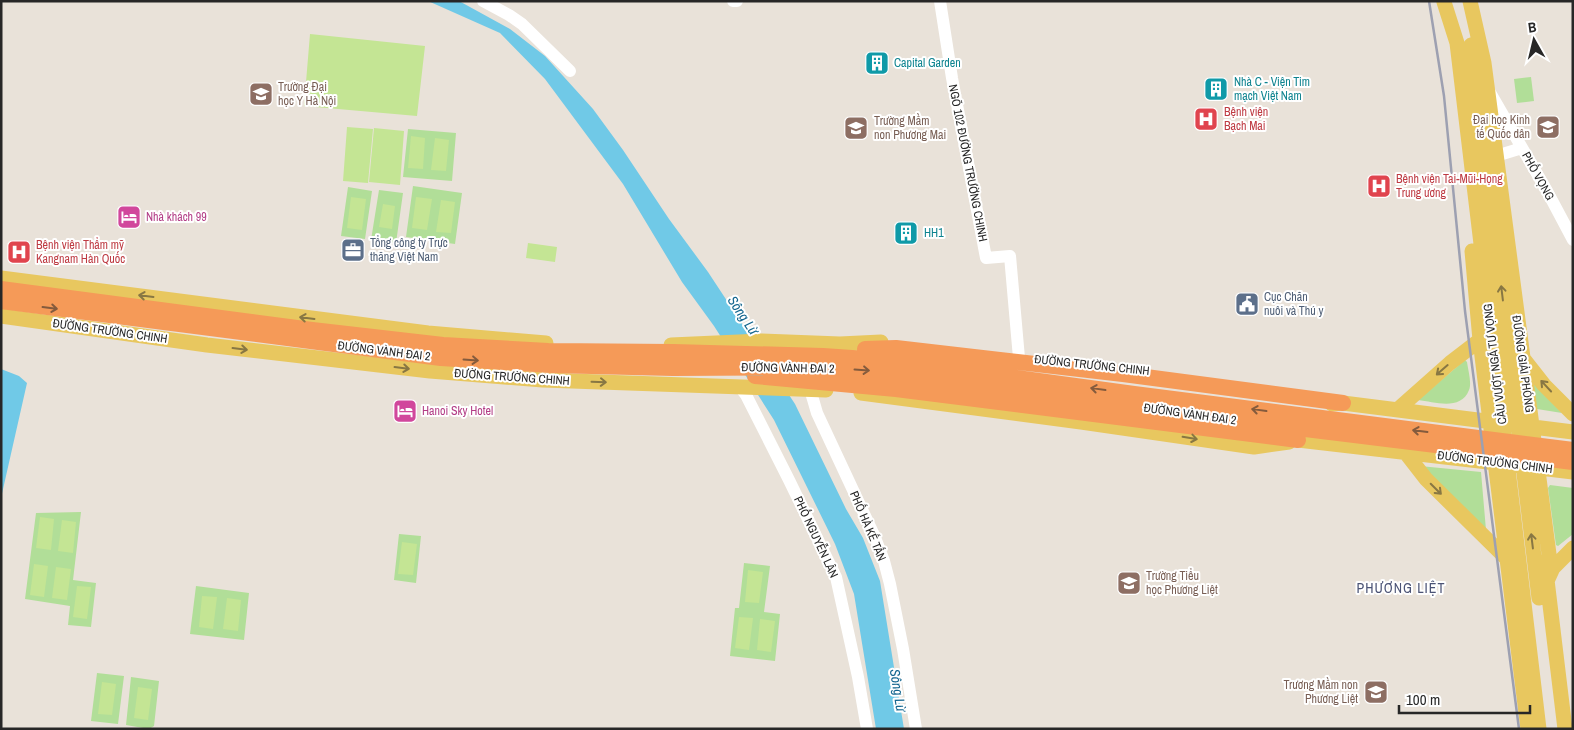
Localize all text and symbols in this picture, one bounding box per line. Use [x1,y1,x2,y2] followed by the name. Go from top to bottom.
[1509,15,1559,65] north arrow
[1527,18,1538,37] text: B
[864,50,890,76] building icon: Capital Garden
[894,55,961,71] place label: Capital Garden
[1234,74,1310,104] place label: Nhà C - Viện Tim mạch Việt Nam
[1203,76,1229,102] building icon: Nhà C - Viện Tim mạch Việt Nam
[278,79,336,109] place label: Trường Đại học Y Hà Nội
[248,81,274,107] school or university icon: Trường Đại học Y Hà Nội
[945,83,991,243] street label: NGÕ 102 ĐƯỜNG TRƯỜNG CHINH
[1224,104,1268,134] place label: Bệnh viện Bạch Mai
[1193,106,1219,132] hospital icon: Bệnh viện Bạch Mai
[1473,112,1530,142] place label: Đại học Kinh tế Quốc dân
[874,113,946,143] place label: Trường Mầm non Phương Mai
[1535,114,1561,140] school or university icon: Đại học Kinh tế Quốc dân
[843,115,869,141] school or university icon: Trường Mầm non Phương Mai
[1518,148,1560,203] street label: PHỐ VỌNG
[1396,171,1503,201] place label: Bệnh viện Tai-Mũi-Họng Trung ương
[1366,173,1392,199] hospital icon: Bệnh viện Tai-Mũi-Họng Trung ương
[116,204,142,230] hotel icon: Nhà khách 99
[146,209,207,225] place label: Nhà khách 99
[893,220,919,246] building icon: HH1
[924,225,944,241] place label: HH1
[370,235,448,265] place label: Tổng công ty Trực thăng Việt Nam
[36,237,125,267] place label: Bệnh viện Thẩm mỹ Kangnam Hàn Quốc
[340,237,366,263] office icon: Tổng công ty Trực thăng Việt Nam
[6,239,32,265] hospital icon: Bệnh viện Thẩm mỹ Kangnam Hàn Quốc
[1497,286,1507,302] one-way arrow
[1264,289,1324,319] place label: Cục Chăn nuôi và Thú y
[138,291,154,301] one-way arrow
[1234,291,1260,317] public building icon: Cục Chăn nuôi và Thú y
[724,292,763,339] water label: Sông Lừ
[41,303,57,313] one-way arrow
[1479,303,1510,425] street label: CẦU VƯỢT NGÃ TƯ VỌNG
[299,313,315,323] one-way arrow
[1508,314,1538,414] street label: ĐƯỜNG GIẢI PHÓNG
[52,315,168,347] street label: ĐƯỜNG TRƯỜNG CHINH
[337,337,431,365] street label: ĐƯỜNG VÀNH ĐAI 2
[232,344,248,354] one-way arrow
[1034,351,1150,379] street label: ĐƯỜNG TRƯỜNG CHINH
[463,355,479,364] one-way arrow
[741,359,835,377] street label: ĐƯỜNG VÀNH ĐAI 2
[393,363,409,373] one-way arrow
[1436,364,1449,376] one-way arrow
[454,365,570,389] street label: ĐƯỜNG TRƯỜNG CHINH
[854,366,870,375] one-way arrow
[590,377,606,387] one-way arrow
[1540,380,1552,393] one-way arrow
[1090,384,1106,394] one-way arrow
[392,398,418,424] hotel icon: Hanoi Sky Hotel
[1143,400,1237,428] street label: ĐƯỜNG VÀNH ĐAI 2
[422,403,493,419] place label: Hanoi Sky Hotel
[1251,405,1267,415] one-way arrow
[1412,426,1428,436] one-way arrow
[1182,433,1198,443] one-way arrow
[1437,447,1553,477] street label: ĐƯỜNG TRƯỜNG CHINH
[1430,483,1443,495] one-way arrow
[846,488,892,563] street label: PHỐ HÀ KẾ TẤN
[790,493,844,580] street label: PHỐ NGUYỄN LÂN
[1527,534,1537,550] one-way arrow
[1146,568,1218,598] place label: Trường Tiểu học Phương Liệt
[1116,570,1142,596] school or university icon: Trường Tiểu học Phương Liệt
[1357,579,1445,597] district label: PHƯƠNG LIỆT
[886,667,910,714] water label: Sông Lừ
[1283,677,1358,707] place label: Trương Mầm non Phương Liệt
[1363,679,1389,705] school or university icon: Trương Mầm non Phương Liệt
[1399,682,1530,714] scale bar
[1406,689,1440,710] text: 100 m

